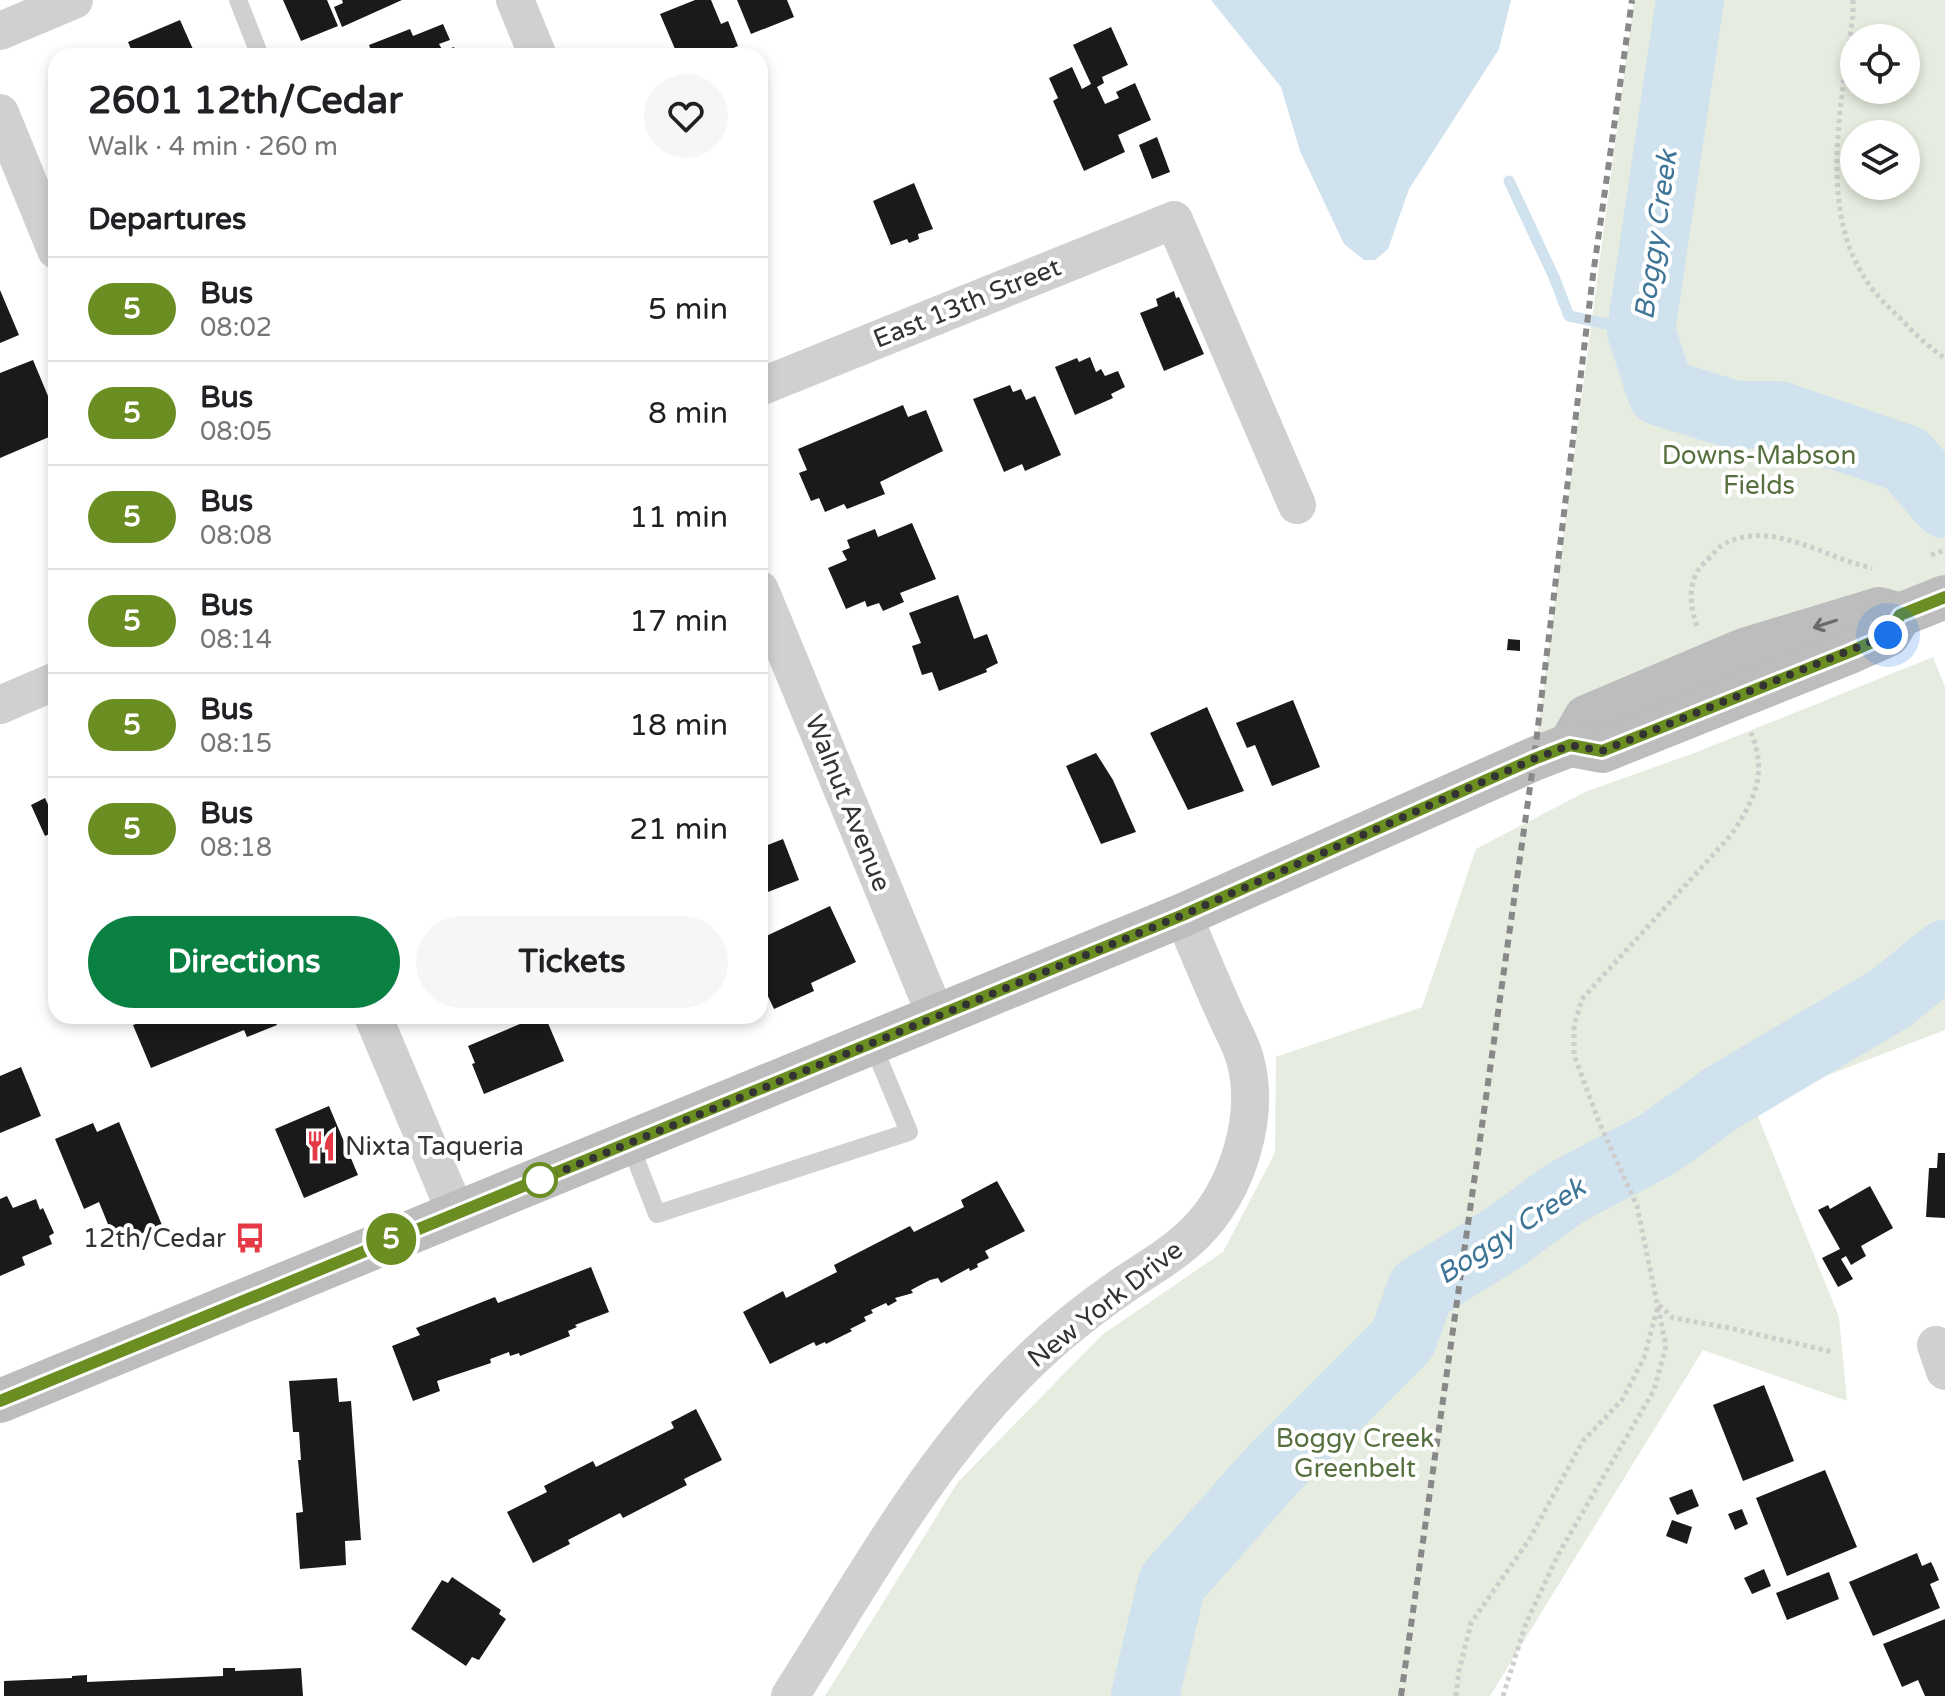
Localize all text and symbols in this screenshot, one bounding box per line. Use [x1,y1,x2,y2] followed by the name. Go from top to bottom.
[1840,24,1920,200] map controls
[1840,24,1920,104] button: locate
[644,74,728,158] button: heart
[88,78,403,124] text: 2601 12th/Cedar
[1840,120,1920,200] button: layers
[88,131,338,162] text: Walk · 4 min · 260 m
[1627,147,1685,322] water label: Boggy Creek
[88,201,246,238] text: Departures
[869,251,1065,355] street label: East 13th Street
[200,275,253,312] text: Bus
[648,291,728,328] text: 5 min
[123,292,141,326] text: 5
[200,312,272,343] text: 08:02
[200,379,253,416] text: Bus
[648,395,728,432] text: 8 min
[123,396,141,430] text: 5
[200,416,272,447] text: 08:05
[1662,440,1856,501] park label: Downs-Mabson Fields
[200,483,253,520] text: Bus
[629,499,728,536] text: 11 min
[123,500,141,534] text: 5
[200,520,272,551] text: 08:08
[200,587,253,624] text: Bus
[629,603,728,640] text: 17 min
[123,604,141,638] text: 5
[1868,615,1908,655] your location
[1812,617,1838,632] one-way arrow
[200,624,272,655] text: 08:14
[200,691,253,728] text: Bus
[629,707,728,744] text: 18 min
[123,708,141,742] text: 5
[798,710,898,896] street label: Walnut Avenue
[200,728,272,759] text: 08:15
[200,795,253,832] text: Bus
[629,811,728,848] text: 21 min
[123,812,141,846] text: 5
[200,832,272,863] text: 08:18
[88,916,400,1008] button: Directions
[416,916,728,1008] button: Tickets
[304,1129,338,1163] restaurant icon: Nixta Taqueria
[345,1131,524,1162] place label: Nixta Taqueria
[523,1163,557,1197] unlabelled marker
[1430,1169,1593,1292] water label: Boggy Creek
[365,1213,417,1265] line badge: 5
[233,1221,267,1255] bus stop icon: 12th/Cedar
[382,1222,400,1256] text: 5
[83,1223,226,1254] place label: 12th/Cedar
[1021,1234,1189,1374] street label: New York Drive
[1276,1423,1434,1484] park label: Boggy Creek Greenbelt

